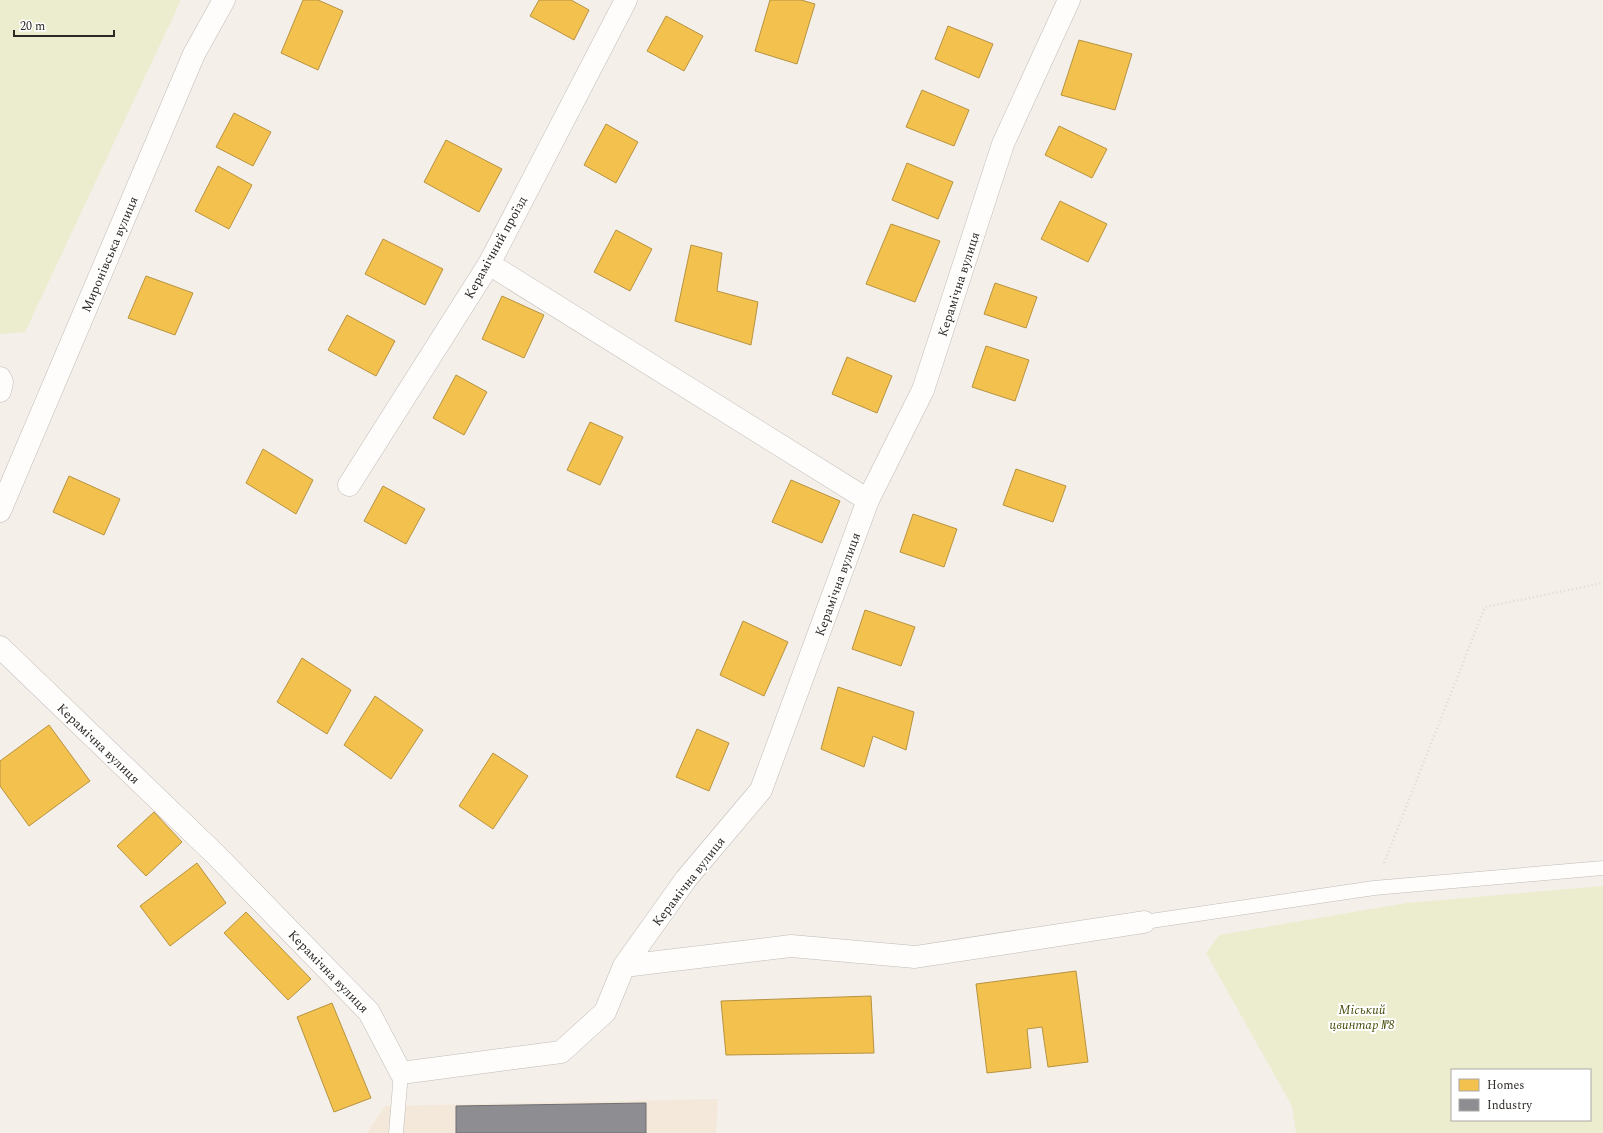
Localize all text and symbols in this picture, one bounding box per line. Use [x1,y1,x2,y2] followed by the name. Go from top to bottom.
[14,12,114,38] scale bar
[20,17,45,36] text: 20 m
[459,192,532,303] street label: Керамічний проїзд
[76,193,143,316] street label: Миронівська вулиця
[933,229,985,339] street label: Керамічна вулиця
[810,530,866,639] street label: Керамічна вулиця
[52,699,145,789] street label: Керамічна вулиця
[647,832,730,931] street label: Керамічна вулиця
[283,926,373,1018] street label: Керамічна вулиця
[1329,1000,1395,1035] park label: Міський цвинтар №8
[1451,1069,1591,1121] legend
[1487,1076,1525,1095] text: Homes
[1487,1096,1533,1115] text: Industry

